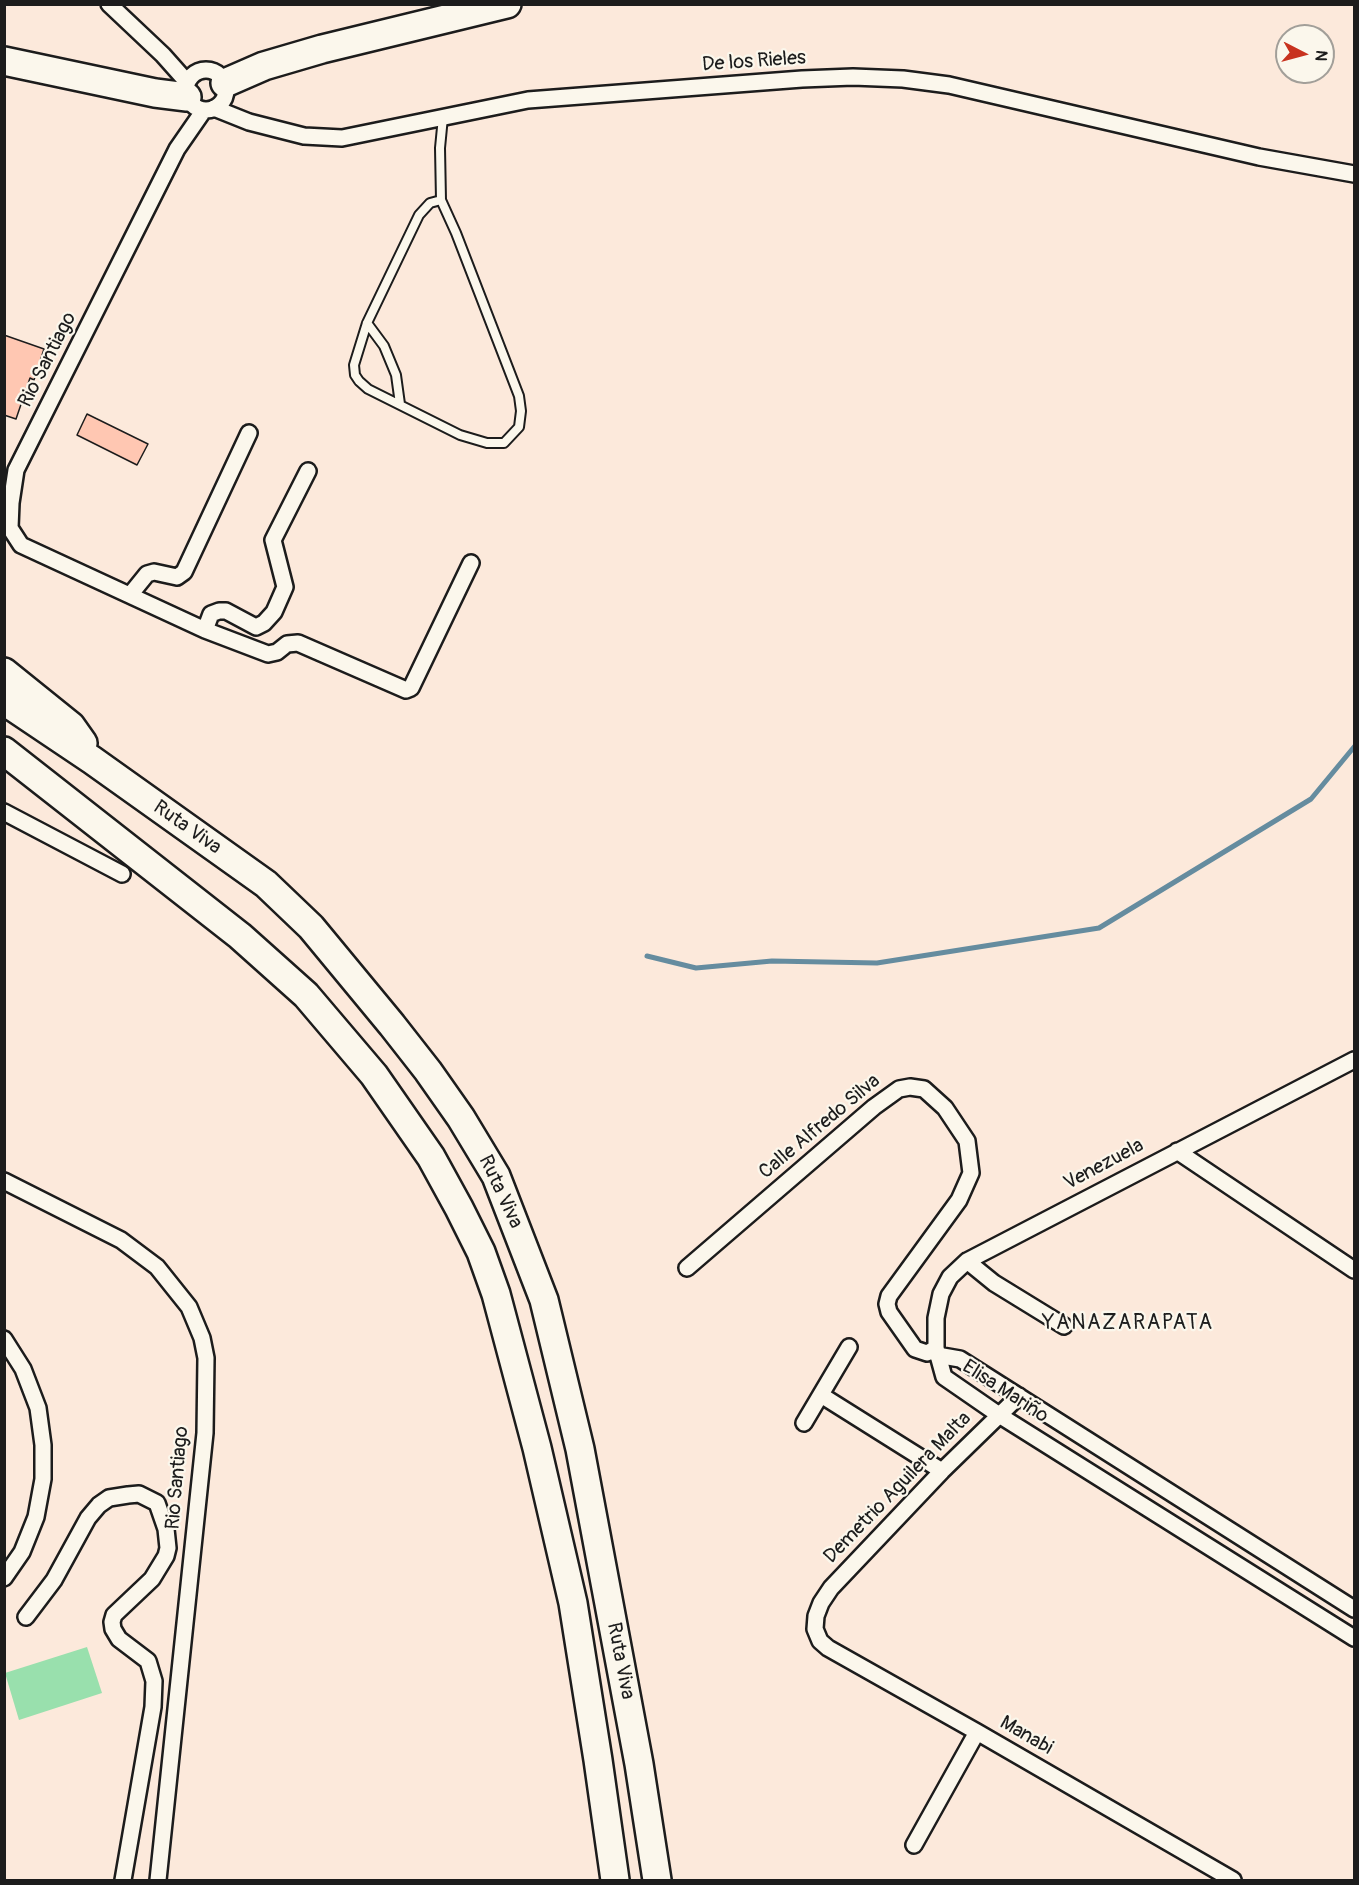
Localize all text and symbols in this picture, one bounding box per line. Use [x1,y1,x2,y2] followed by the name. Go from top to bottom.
[1275,24,1335,84] north arrow
[701,46,807,78] street label: De los Rieles
[1310,49,1331,62] text: N
[14,308,82,412] street label: Rio Santiago
[148,796,226,860] street label: Ruta Viva
[755,1069,885,1185] street label: Calle Alfredo Silva
[1060,1134,1148,1196] street label: Venezuela
[473,1152,527,1232] street label: Ruta Viva
[1042,1311,1214,1337] district label: YANAZARAPATA
[957,1355,1053,1429] street label: Elisa Mariño
[819,1407,977,1569] street label: Demetrio Aguilera Malta
[162,1425,194,1531] street label: Rio Santiago
[601,1621,639,1701] street label: Ruta Viva
[995,1711,1057,1761] street label: Manabi

